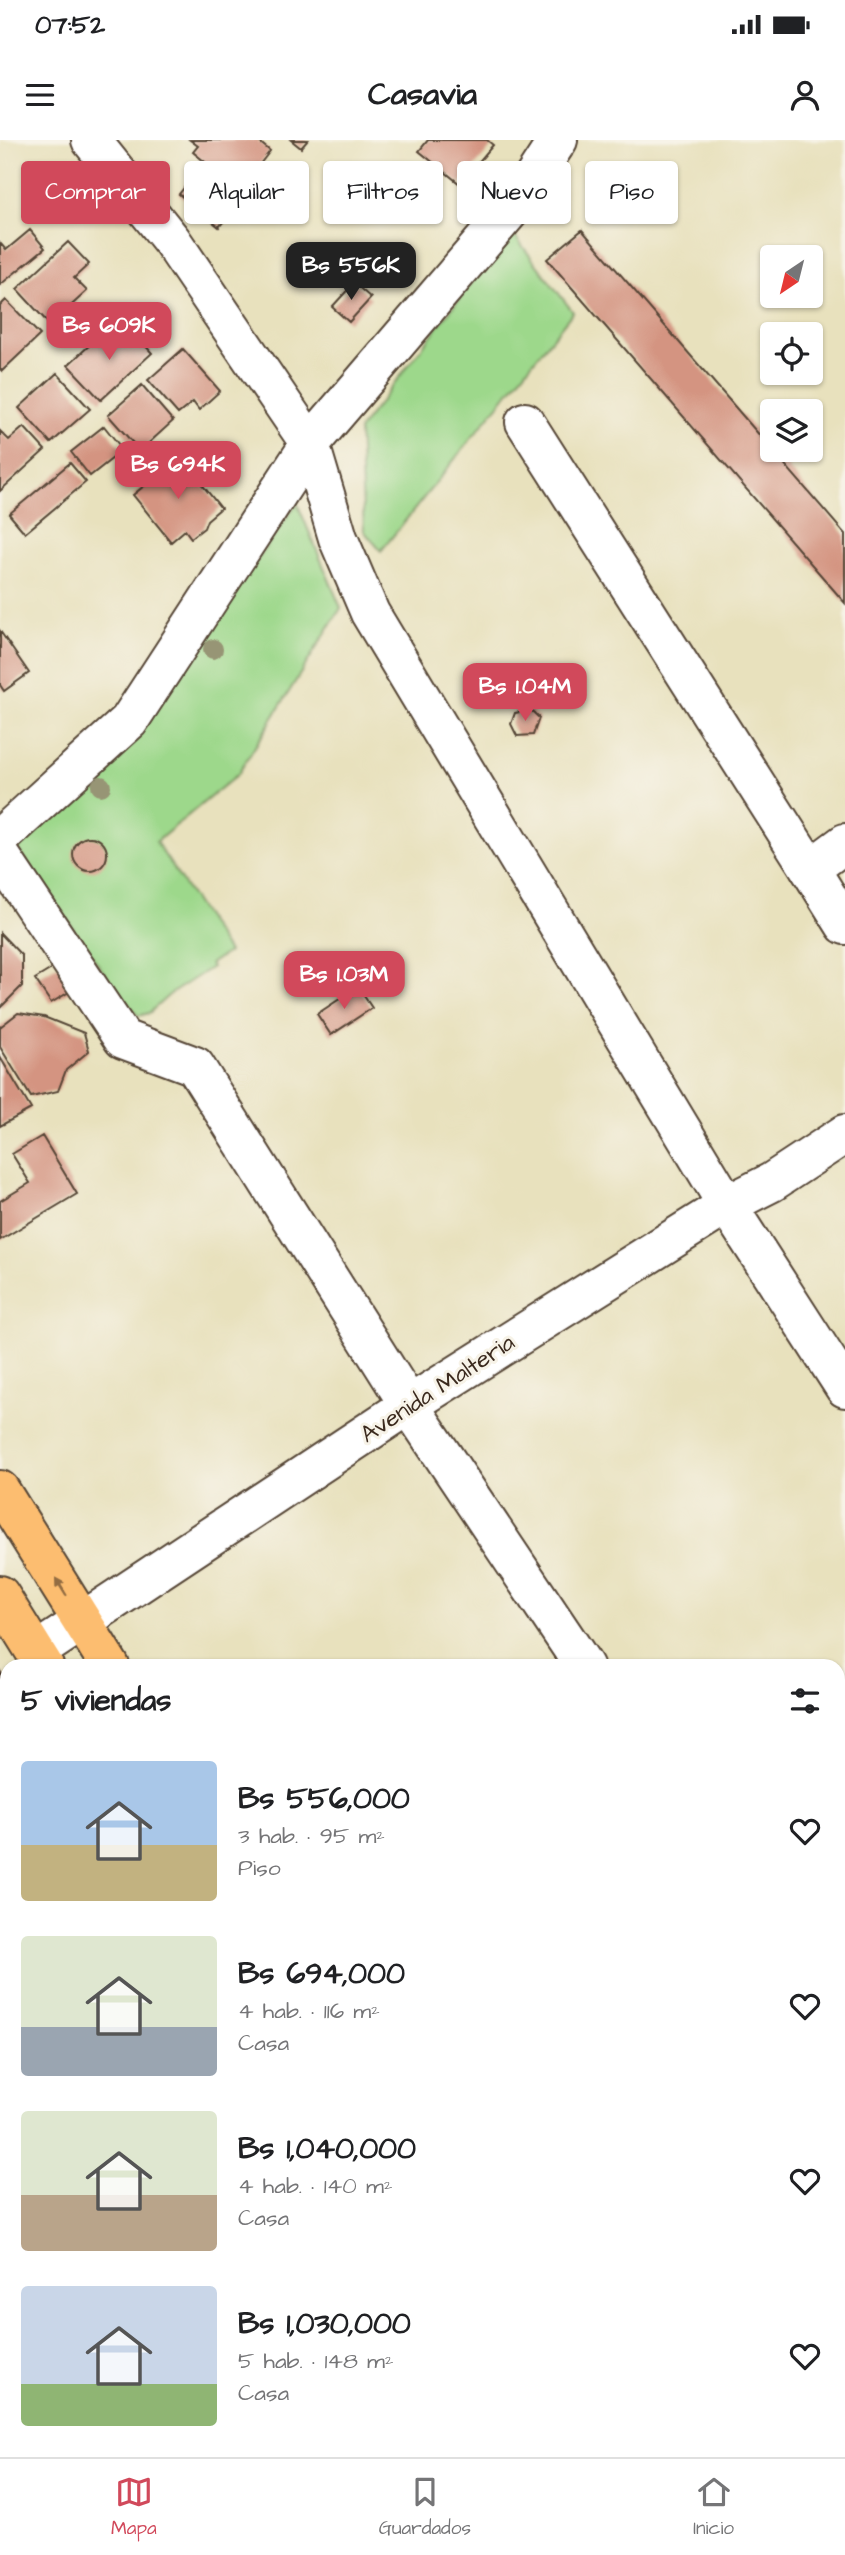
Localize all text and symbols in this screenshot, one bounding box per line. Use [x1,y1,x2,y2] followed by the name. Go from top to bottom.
[35,7,105,43] text: 07:52
[368,72,477,117] text: Casavia
[21,76,59,114] icon: menu
[786,76,824,114] icon: person
[21,161,170,224] chip: Comprar
[184,161,309,224] chip: Alquilar
[323,161,443,224] chip: Filtros
[457,161,571,224] chip: Nuevo
[585,161,678,224] chip: Piso
[286,242,416,302] pin: Bs 556K
[760,245,822,308] north arrow
[760,245,823,462] map controls
[302,249,400,281] text: Bs 556K
[44,302,174,362] pin: Bs 609K
[62,309,156,341] text: Bs 609K
[760,322,823,385] button: locate
[760,399,823,462] button: layers
[113,442,243,501] pin: Bs 694K
[131,448,225,480] text: Bs 694K
[453,664,597,723] pin: Bs 1.04M
[479,670,571,702] text: Bs 1.04M
[272,952,416,1011] pin: Bs 1.03M
[300,958,388,990] text: Bs 1.03M
[354,1326,522,1452] street label: Avenida Malteria
[54,1578,67,1597] one-way arrow
[21,1680,171,1722] text: 5 viviendas
[786,1682,824,1720] icon: filters
[238,1778,410,1820] text: Bs 556,000
[77,1789,161,1873] icon: home
[786,1812,824,1850] icon: heart
[238,1820,385,1852] text: 3 hab. · 95 m²
[238,1852,281,1884] text: Piso
[238,1953,405,1995] text: Bs 694,000
[77,1964,161,2048] icon: home
[786,1987,824,2025] icon: heart
[238,1995,380,2027] text: 4 hab. · 116 m²
[238,2027,289,2059] text: Casa
[238,2128,416,2170] text: Bs 1,040,000
[77,2139,161,2223] icon: home
[786,2162,824,2200] icon: heart
[238,2170,393,2202] text: 4 hab. · 140 m²
[238,2202,289,2234] text: Casa
[238,2303,411,2345] text: Bs 1,030,000
[77,2314,161,2398] icon: home
[786,2337,824,2375] icon: heart
[238,2345,394,2377] text: 5 hab. · 148 m²
[238,2377,289,2409] text: Casa
[111,2473,157,2542] tab: Mapa
[379,2473,471,2542] tab: Guardados
[693,2473,734,2542] tab: Inicio

